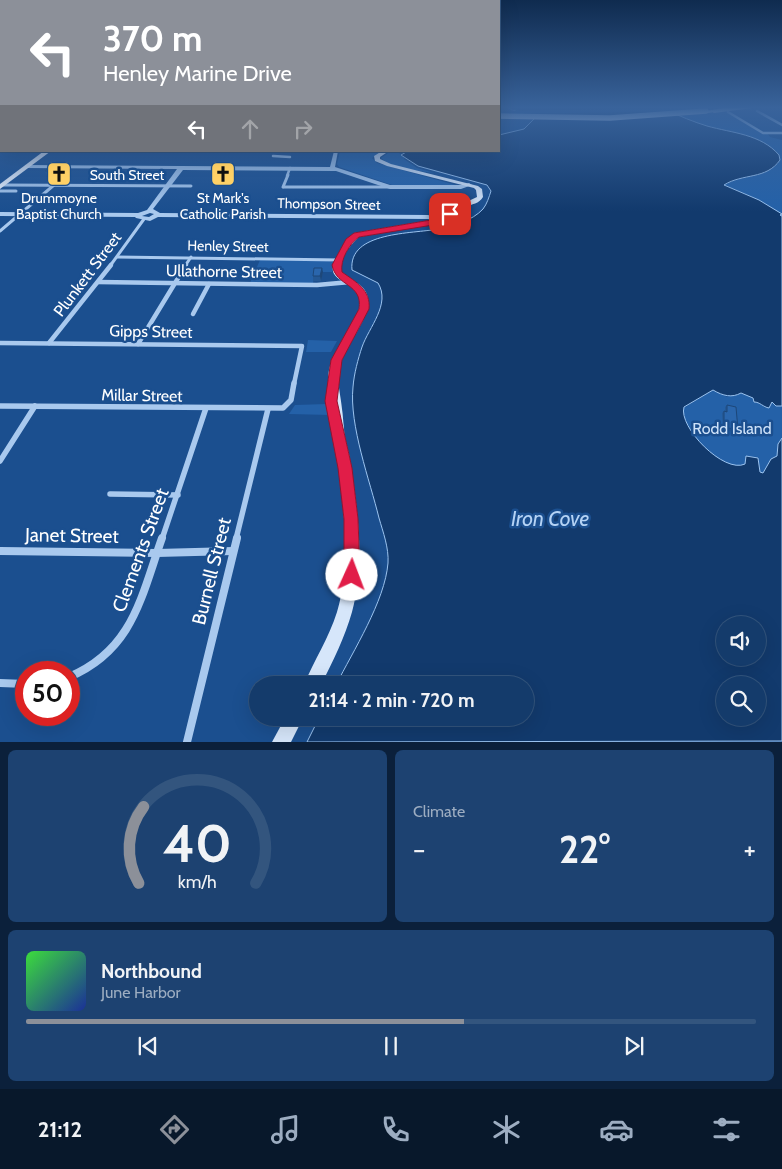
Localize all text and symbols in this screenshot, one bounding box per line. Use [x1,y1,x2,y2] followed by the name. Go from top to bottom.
[103,17,202,60] text: 370 m
[20,20,85,85] icon: left
[103,60,292,87] text: Henley Marine Drive
[183,115,211,143] icon: left
[236,115,264,143] icon: ahead
[289,115,317,143] icon: right
[46,161,72,187] church icon: Drummoyne Baptist Church
[210,161,236,187] church icon: St Mark's Catholic Parish
[90,166,165,184] street label: South Street
[16,189,102,223] place label: Drummoyne Baptist Church
[180,189,266,223] place label: St Mark's Catholic Parish
[429,193,471,235] pin
[277,194,381,214] street label: Thompson Street
[436,200,464,228] icon: arrive
[50,228,126,320] street label: Plunkett Street
[187,236,269,256] street label: Henley Street
[166,261,283,282] street label: Ullathorne Street
[109,321,193,342] street label: Gipps Street
[101,385,183,406] street label: Millar Street
[692,419,772,438] park label: Rodd Island
[107,485,174,615] street label: Clements Street
[511,506,590,531] water label: Iron Cove
[187,515,236,627] street label: Burnell Street
[24,523,120,548] street label: Janet Street
[325,548,377,600] position arrow
[716,616,766,726] map controls
[716,616,766,666] button: sound
[15,661,80,726] speed limit sign: 50
[716,676,766,726] button: search
[309,689,474,712] text: 21:14 · 2 min · 720 m
[413,802,465,821] text: Climate
[163,812,232,875] text: 40
[559,826,610,873] text: 22°
[413,832,425,866] text: −
[744,832,756,866] text: +
[178,871,217,892] text: km/h
[101,960,202,983] text: Northbound
[101,983,181,1002] text: June Harbor
[134,1032,162,1060] icon: previous
[377,1032,405,1060] icon: pause
[620,1032,648,1060] icon: next
[157,1112,192,1147] icon: directions
[268,1112,303,1147] icon: music
[378,1112,413,1147] icon: phone
[489,1112,524,1147] icon: climate
[599,1112,634,1147] icon: car
[709,1112,744,1147] icon: filters
[38,1116,82,1143] text: 21:12

